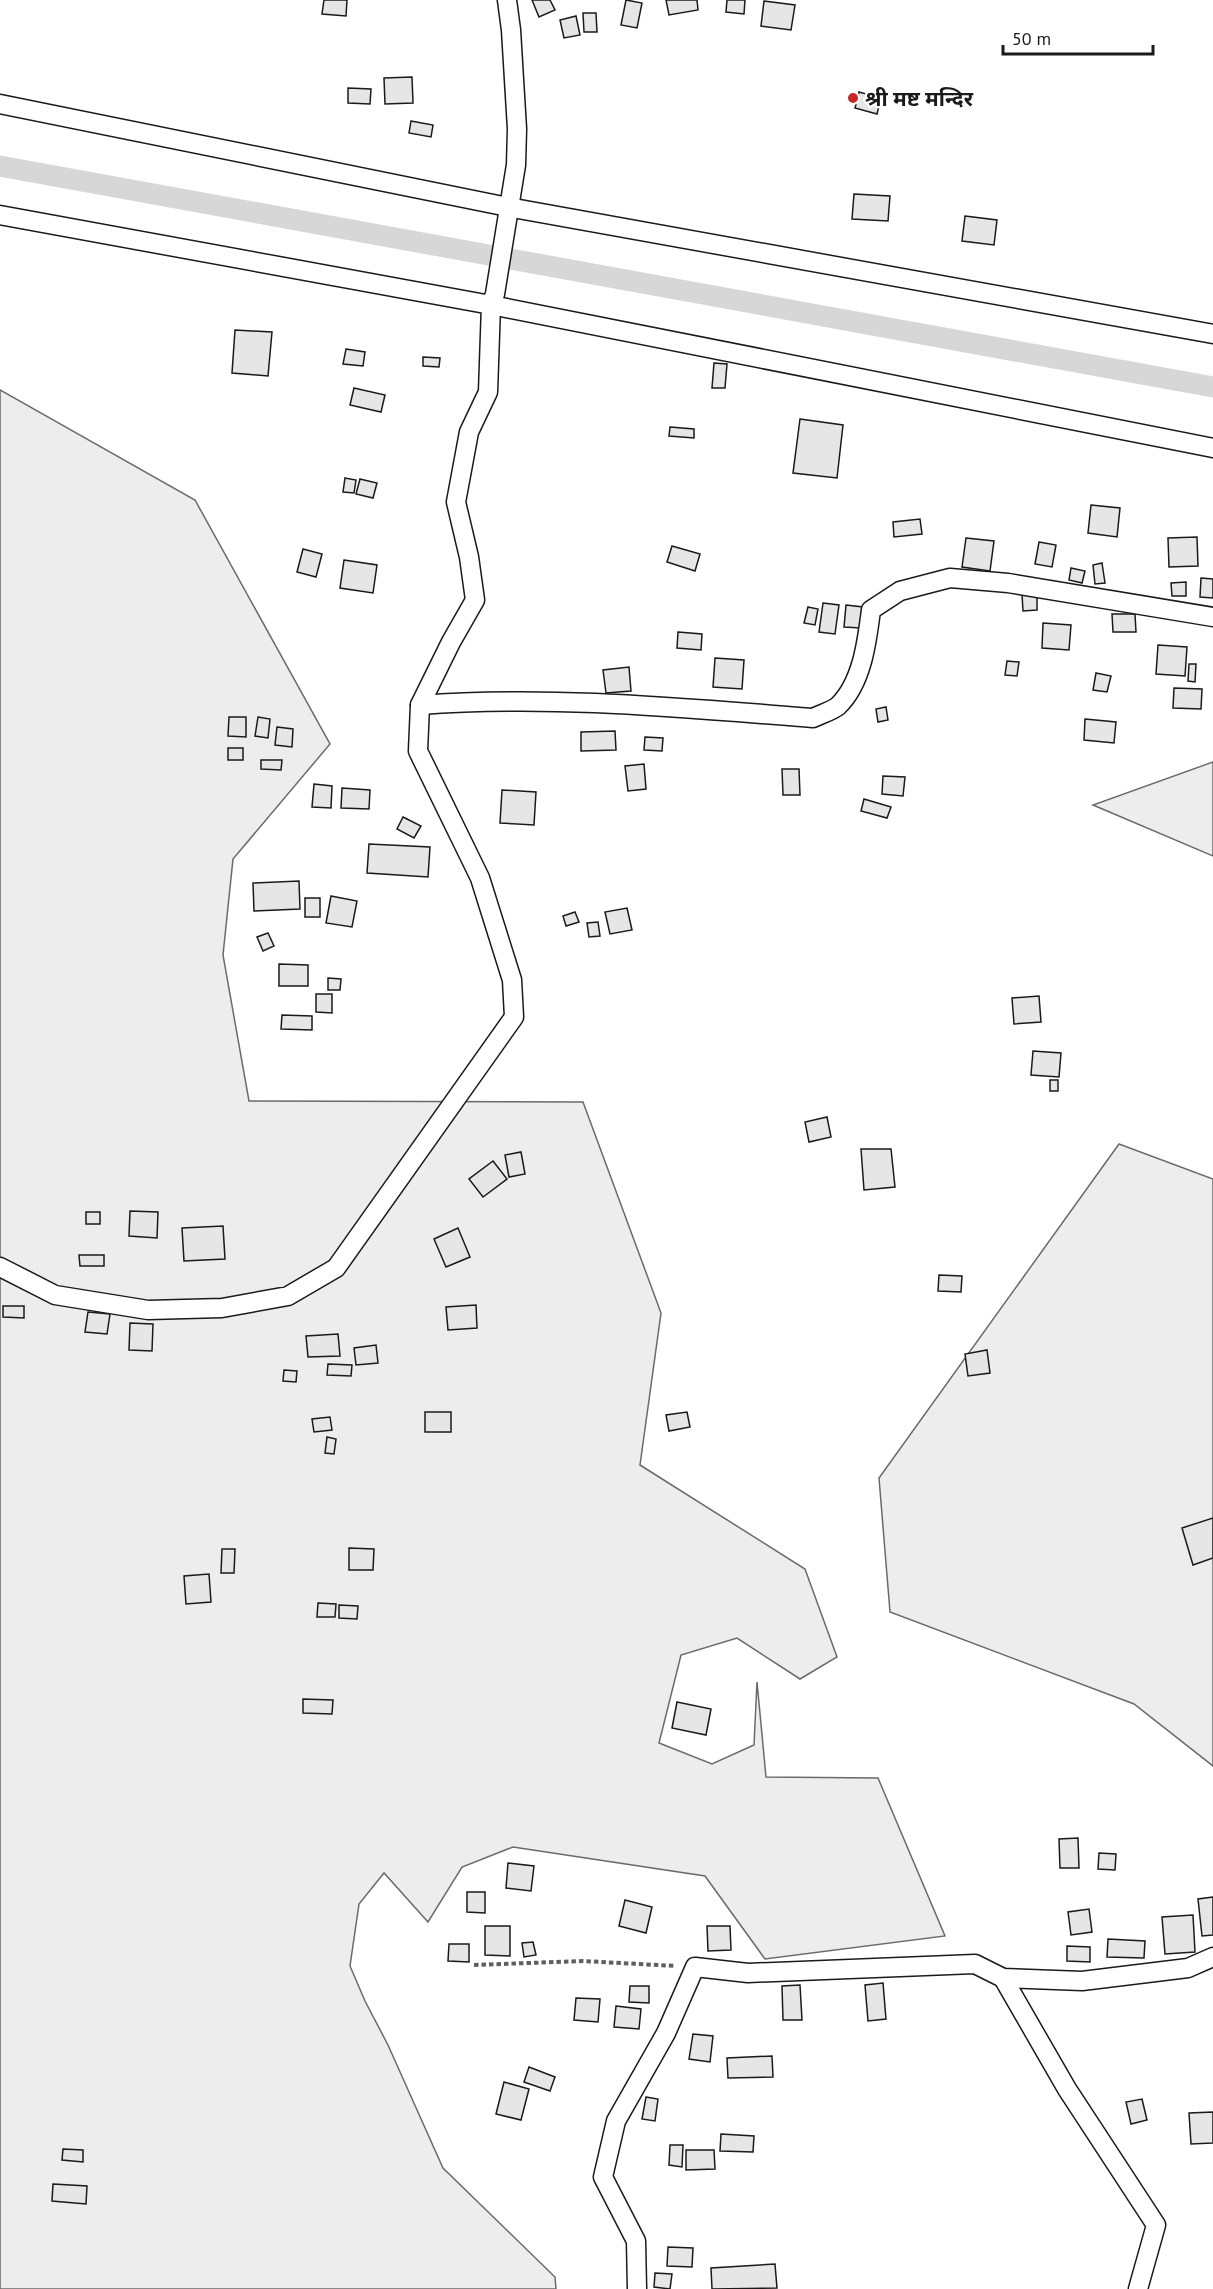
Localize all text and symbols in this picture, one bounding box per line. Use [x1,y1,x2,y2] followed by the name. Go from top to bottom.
[1003,18,1153,56] scale bar
[1012,27,1051,50] text: 50 m
[865,85,974,112] place label: श्री मष्ट मन्दिर
[846,91,860,105] marker: श्री मष्ट मन्दिर

